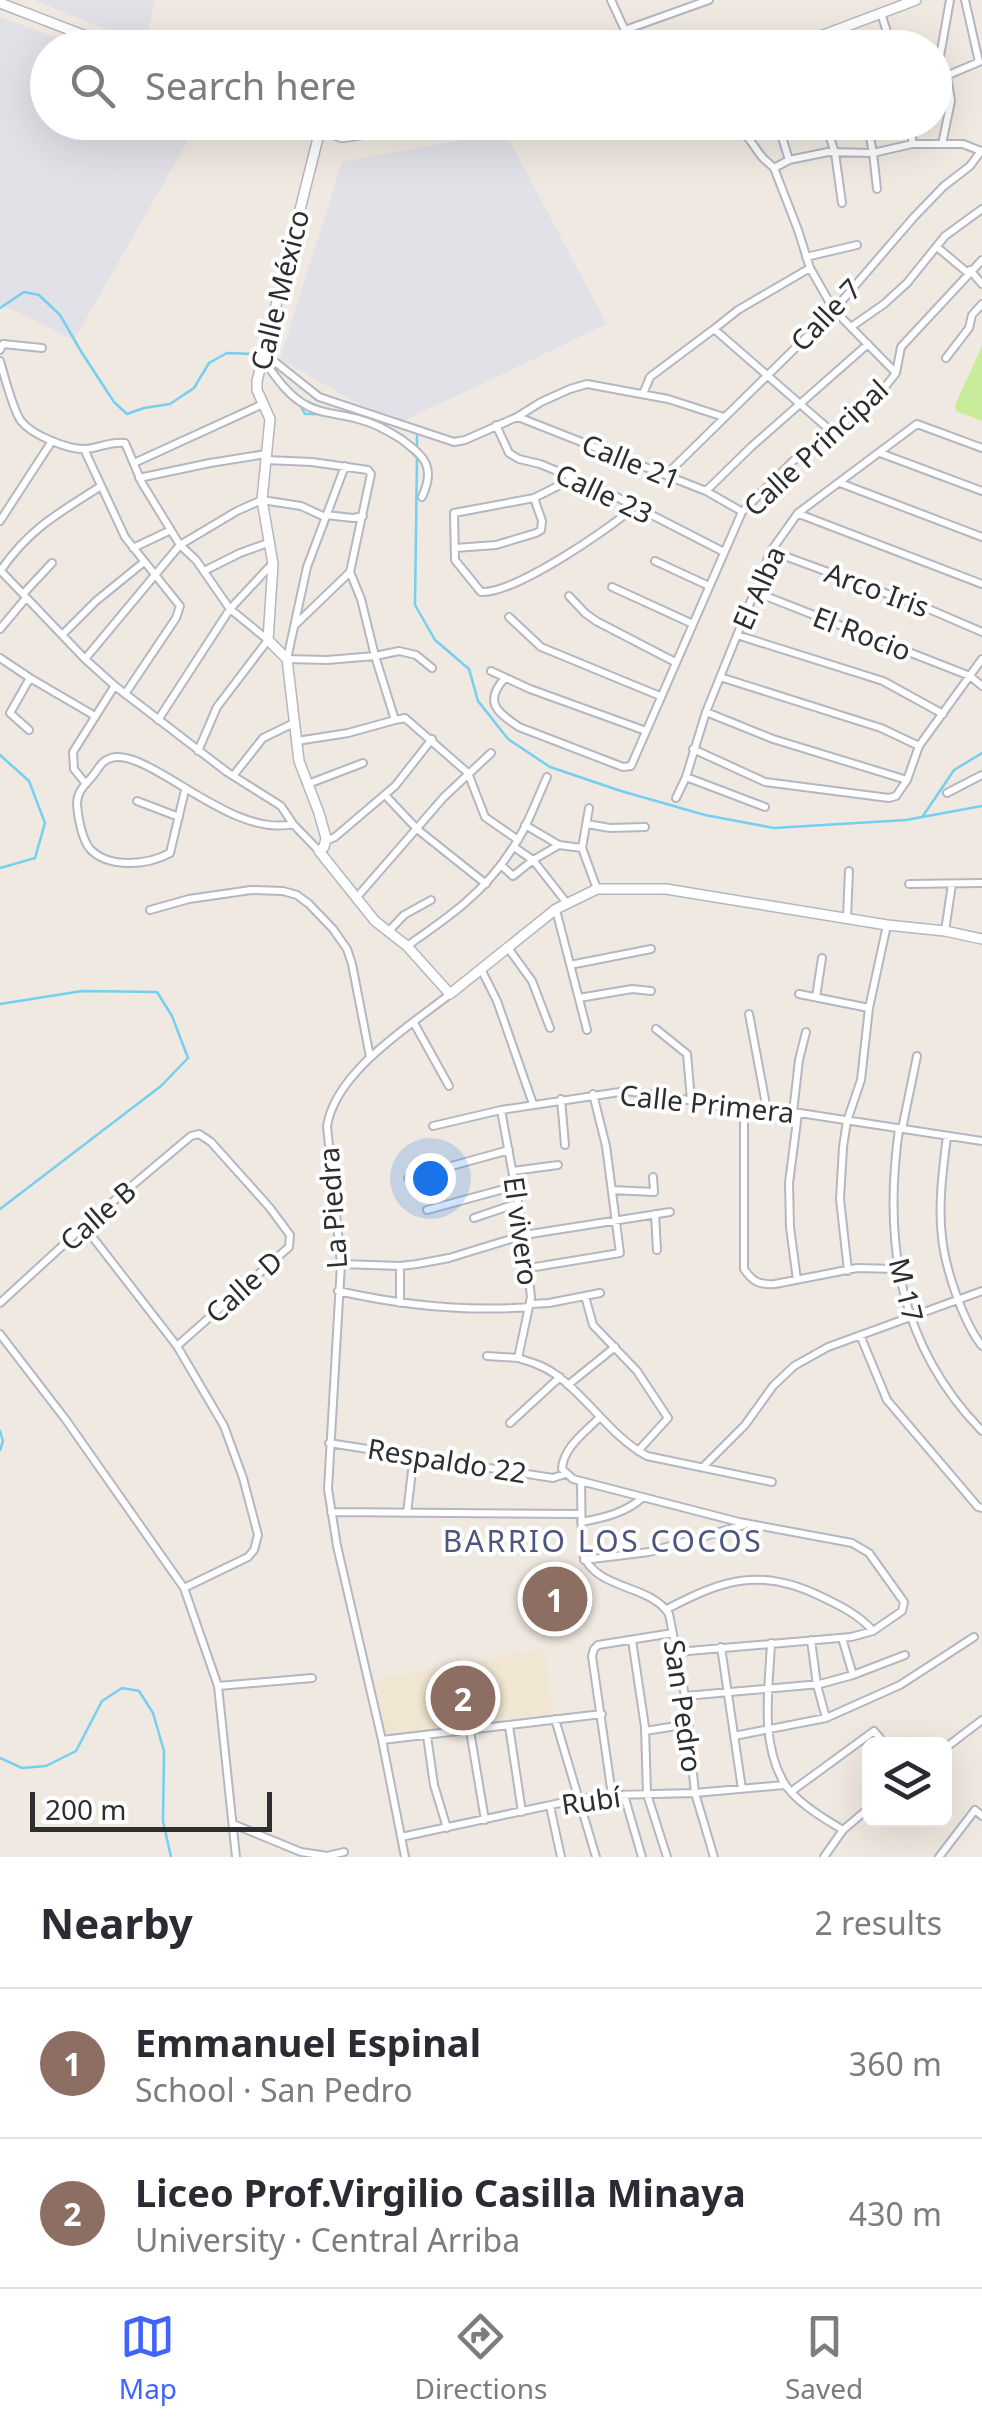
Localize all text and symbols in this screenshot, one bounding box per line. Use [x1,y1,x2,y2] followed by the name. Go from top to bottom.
[30,30,952,140] search box
[65,58,120,113] icon: search
[145,59,356,111] text: Search here
[241,206,317,374] street label: Calle México
[781,270,869,359] street label: Calle 7
[735,370,896,524] street label: Calle Principal
[577,424,686,498] street label: Calle 21
[550,454,659,532] street label: Calle 23
[723,540,793,636] street label: El Alba
[820,553,935,625] street label: Arco Iris
[808,597,917,669] street label: El Rocio
[618,1075,796,1131] street label: Calle Primera
[309,1146,355,1270] street label: La Piedra
[405,1153,456,1204] your location
[51,1172,143,1259] street label: Calle B
[496,1174,548,1288] street label: El vivero
[197,1242,290,1331] street label: Calle D
[881,1254,933,1326] street label: M 17
[365,1429,529,1491] street label: Respaldo 22
[443,1520,763,1561] district label: BARRIO LOS COCOS
[522,1562,588,1636] pin: 1
[656,1637,712,1775] street label: San Pedro
[430,1660,496,1736] pin: 2
[862,1737,952,1827] map controls
[862,1737,952,1827] button: layers
[559,1777,624,1823] street label: Rubí
[30,1787,272,1832] scale bar
[45,1790,127,1828] text: 200 m
[40,1894,193,1951] text: Nearby
[815,1901,942,1944] text: 2 results
[135,2016,481,2068] text: Emmanuel Espinal
[63,2042,82,2085] text: 1
[849,2042,942,2085] text: 360 m
[135,2068,413,2111] text: School · San Pedro
[135,2166,746,2218] text: Liceo Prof.Virgilio Casilla Minaya
[63,2192,82,2235] text: 2
[849,2192,942,2235] text: 430 m
[135,2218,520,2261] text: University · Central Arriba
[119,2309,177,2407] tab: Map
[415,2309,547,2407] tab: Directions
[785,2309,863,2407] tab: Saved

